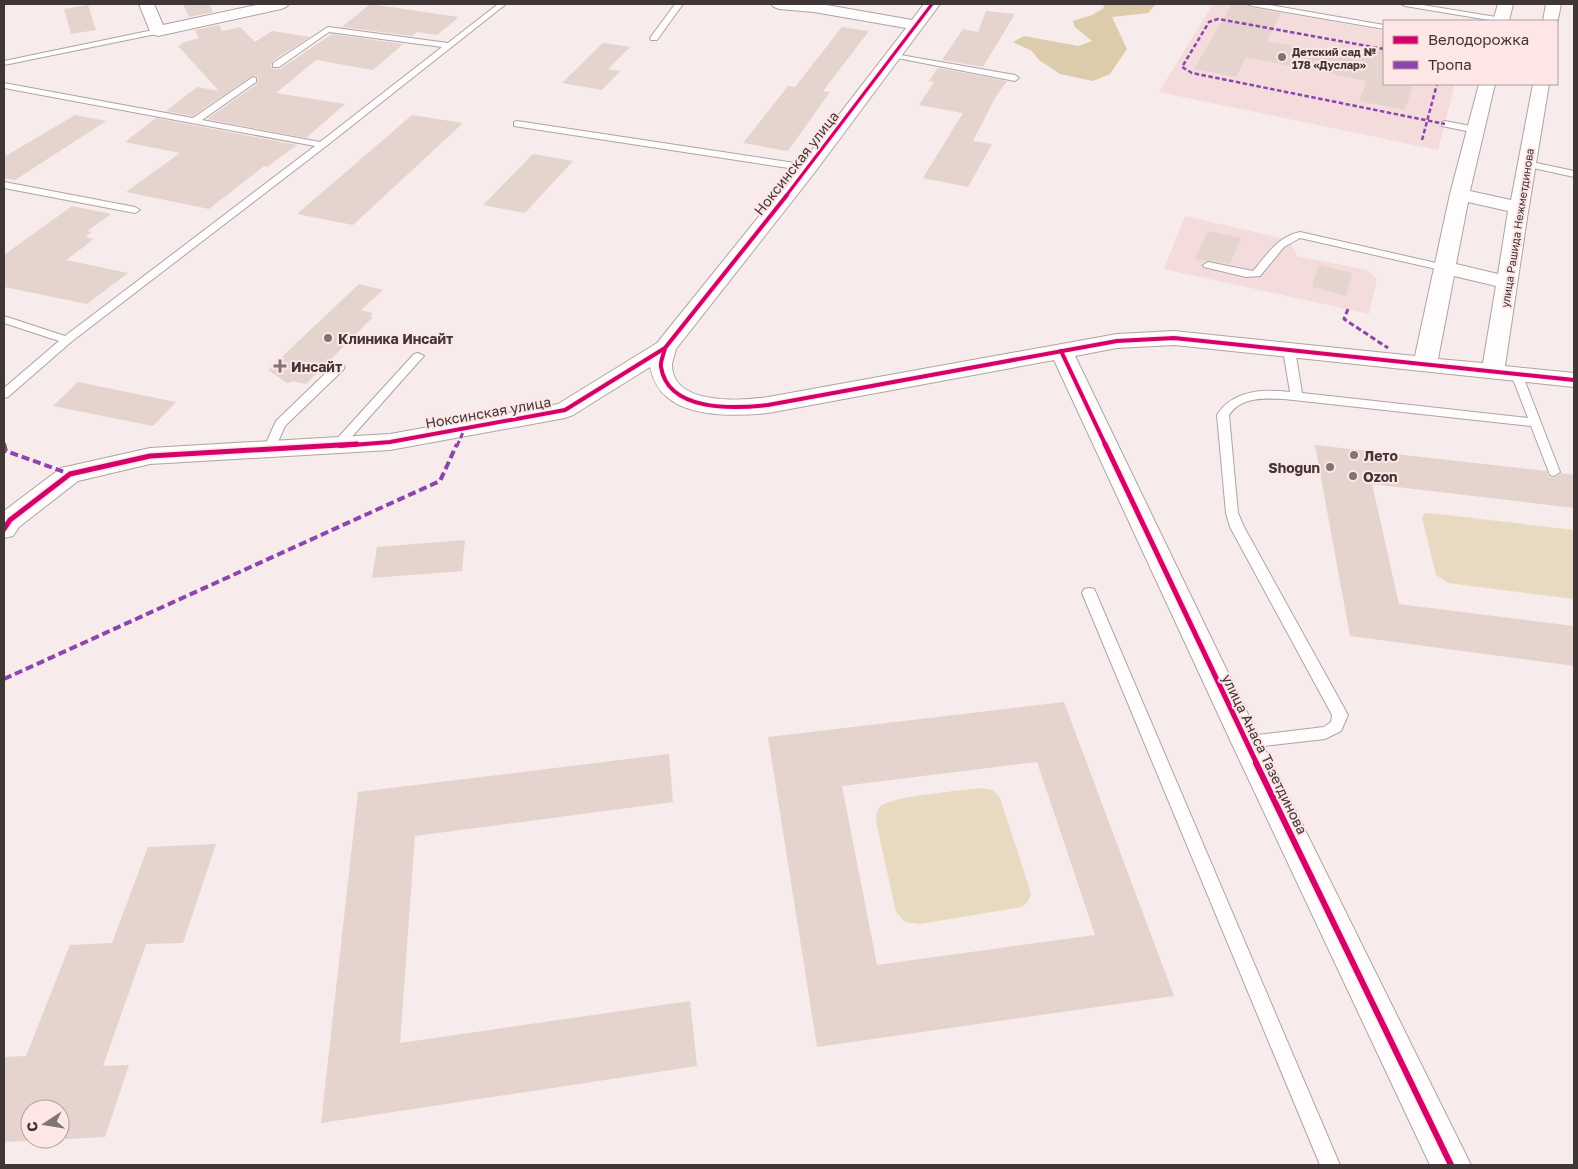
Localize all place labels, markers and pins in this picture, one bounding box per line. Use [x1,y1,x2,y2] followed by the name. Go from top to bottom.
[1292,45,1376,71] place label: Детский сад № 178 «Дуслар»
[1276,51,1288,63] marker: Детский сад № 178 «Дуслар»
[338,330,453,347] place label: Клиника Инсайт
[322,332,334,344] marker: Клиника Инсайт
[291,358,342,375] place label: Инсайт
[273,359,287,373] marker: Инсайт
[1364,447,1398,464] place label: Лето
[1348,449,1360,461] marker: Лето
[1268,459,1320,476] place label: Shogun
[1324,461,1336,473] marker: Shogun
[1363,468,1398,485] place label: Ozon
[1347,470,1359,482] marker: Ozon

